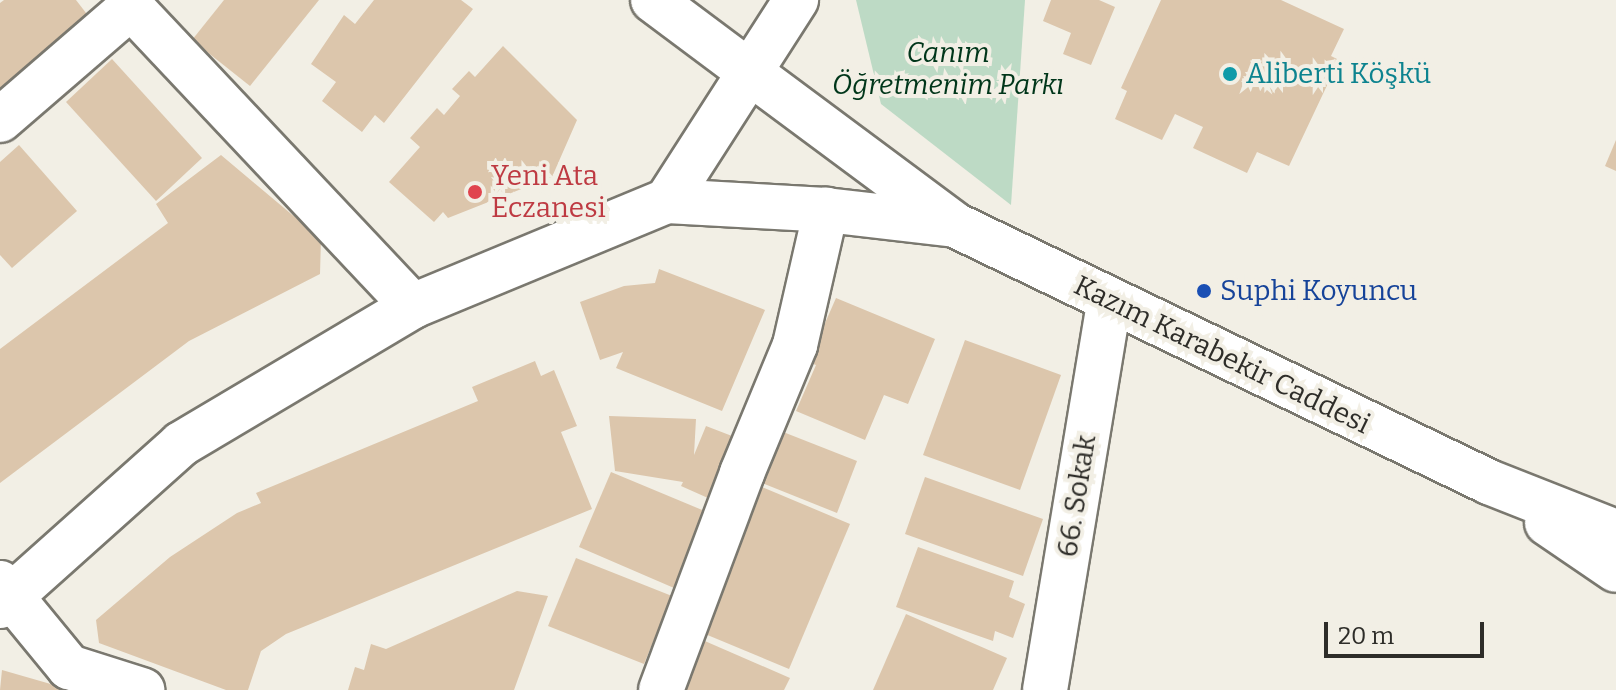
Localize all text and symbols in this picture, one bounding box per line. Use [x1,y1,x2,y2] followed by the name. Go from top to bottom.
[832,36,1064,102] park label: Canım Öğretmenim Parkı
[1246,57,1431,91] place label: Aliberti Köşkü
[1221,65,1239,83] marker: Aliberti Köşkü
[491,159,606,225] place label: Yeni Ata Eczanesi
[466,183,484,201] marker: Yeni Ata Eczanesi
[1069,269,1375,441] street label: Kazım Karabekir Caddesi
[1220,274,1417,308] place label: Suphi Koyuncu
[1195,282,1213,300] marker: Suphi Koyuncu
[1051,433,1103,559] street label: 66. Sokak
[1328,606,1488,656] scale bar
[1338,622,1394,650] text: 20 m

